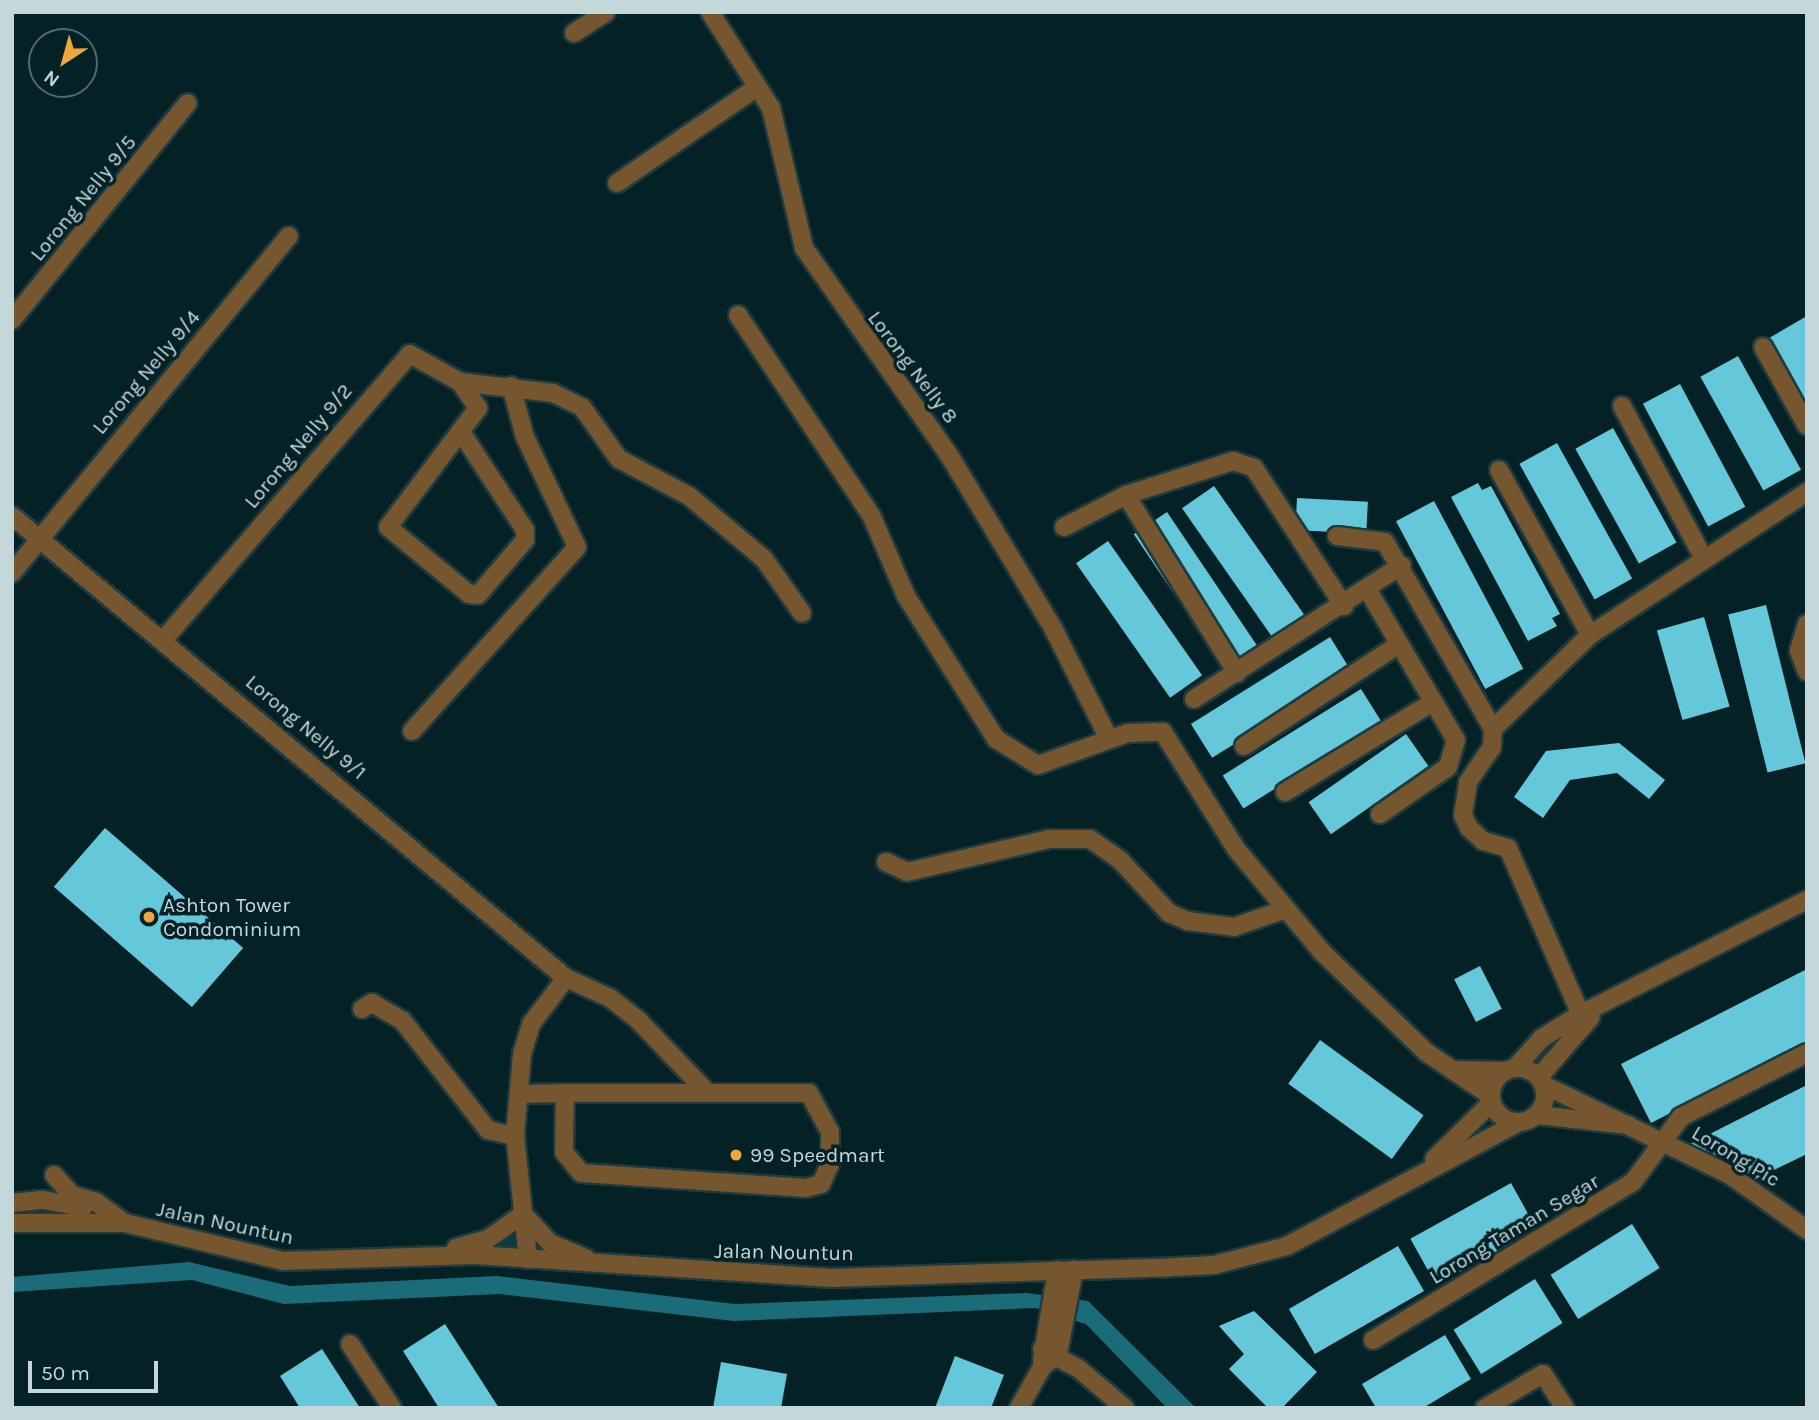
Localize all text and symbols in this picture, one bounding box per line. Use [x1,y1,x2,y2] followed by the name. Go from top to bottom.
[28,28,98,98] north arrow
[40,65,64,91] text: N
[25,130,141,266] street label: Lorong Nelly 9/5
[87,305,205,439] street label: Lorong Nelly 9/4
[862,306,964,428] street label: Lorong Nelly 8
[239,379,357,513] street label: Lorong Nelly 9/2
[241,669,371,785] street label: Lorong Nelly 9/1
[163,892,301,942] place label: Ashton Tower Condominium
[141,909,157,925] marker: Ashton Tower Condominium
[1687,1120,1785,1192] street label: Lorong Pic
[750,1142,885,1168] place label: 99 Speedmart
[728,1147,744,1163] marker: 99 Speedmart
[1425,1168,1603,1290] street label: Lorong Taman Segar
[154,1196,296,1250] street label: Jalan Nountun
[714,1238,854,1266] street label: Jalan Nountun
[32,1346,161,1390] scale bar
[41,1361,90,1385] text: 50 m

